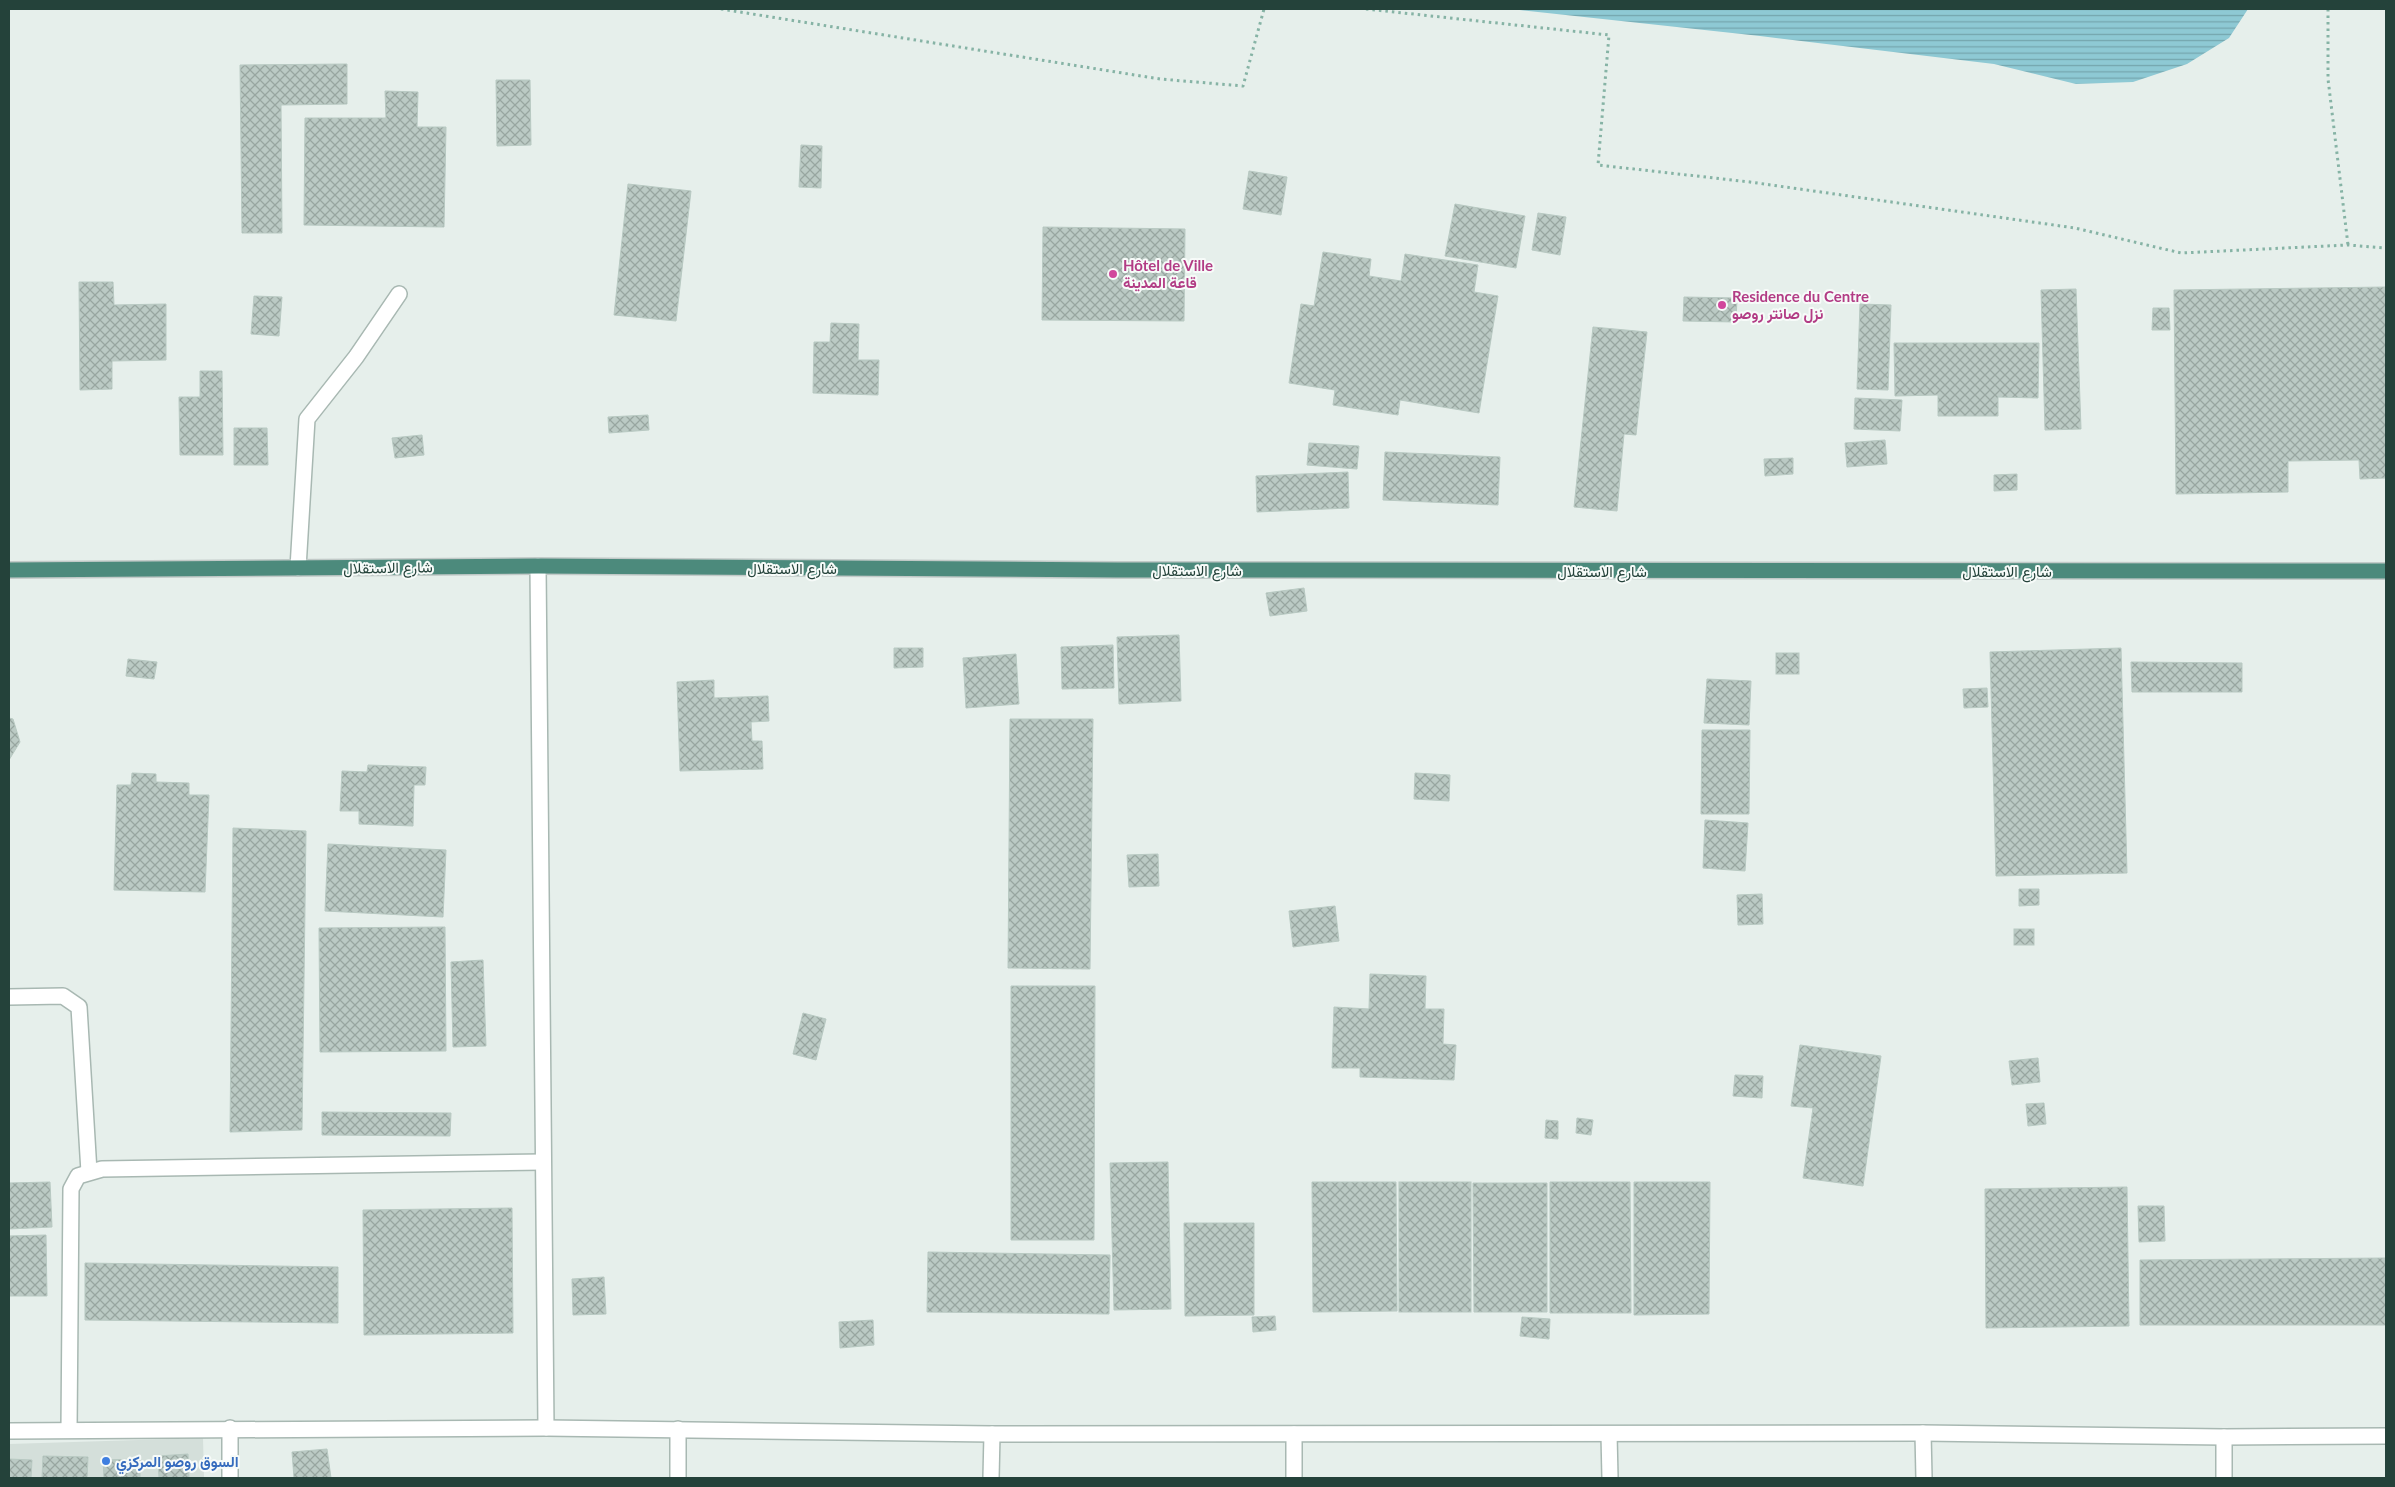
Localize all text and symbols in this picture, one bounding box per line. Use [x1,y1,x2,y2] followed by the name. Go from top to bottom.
[1123,256,1213,292] place label: Hôtel de Ville قاعة المدينة
[1107,268,1119,280] marker: Hôtel de Ville قاعة المدينة
[1732,287,1869,323] place label: Residence du Centre نزل صانتر روصو
[1716,299,1728,311] marker: Residence du Centre نزل صانتر روصو
[343,557,433,580] street label: شارع الاستقلال
[747,559,837,580] street label: شارع الاستقلال
[1152,561,1242,582] street label: شارع الاستقلال
[1557,562,1647,583] street label: شارع الاستقلال
[1962,562,2052,583] street label: شارع الاستقلال
[116,1452,239,1475] place label: السوق روصو المركزي
[100,1455,112,1467] marker: السوق روصو المركزي

